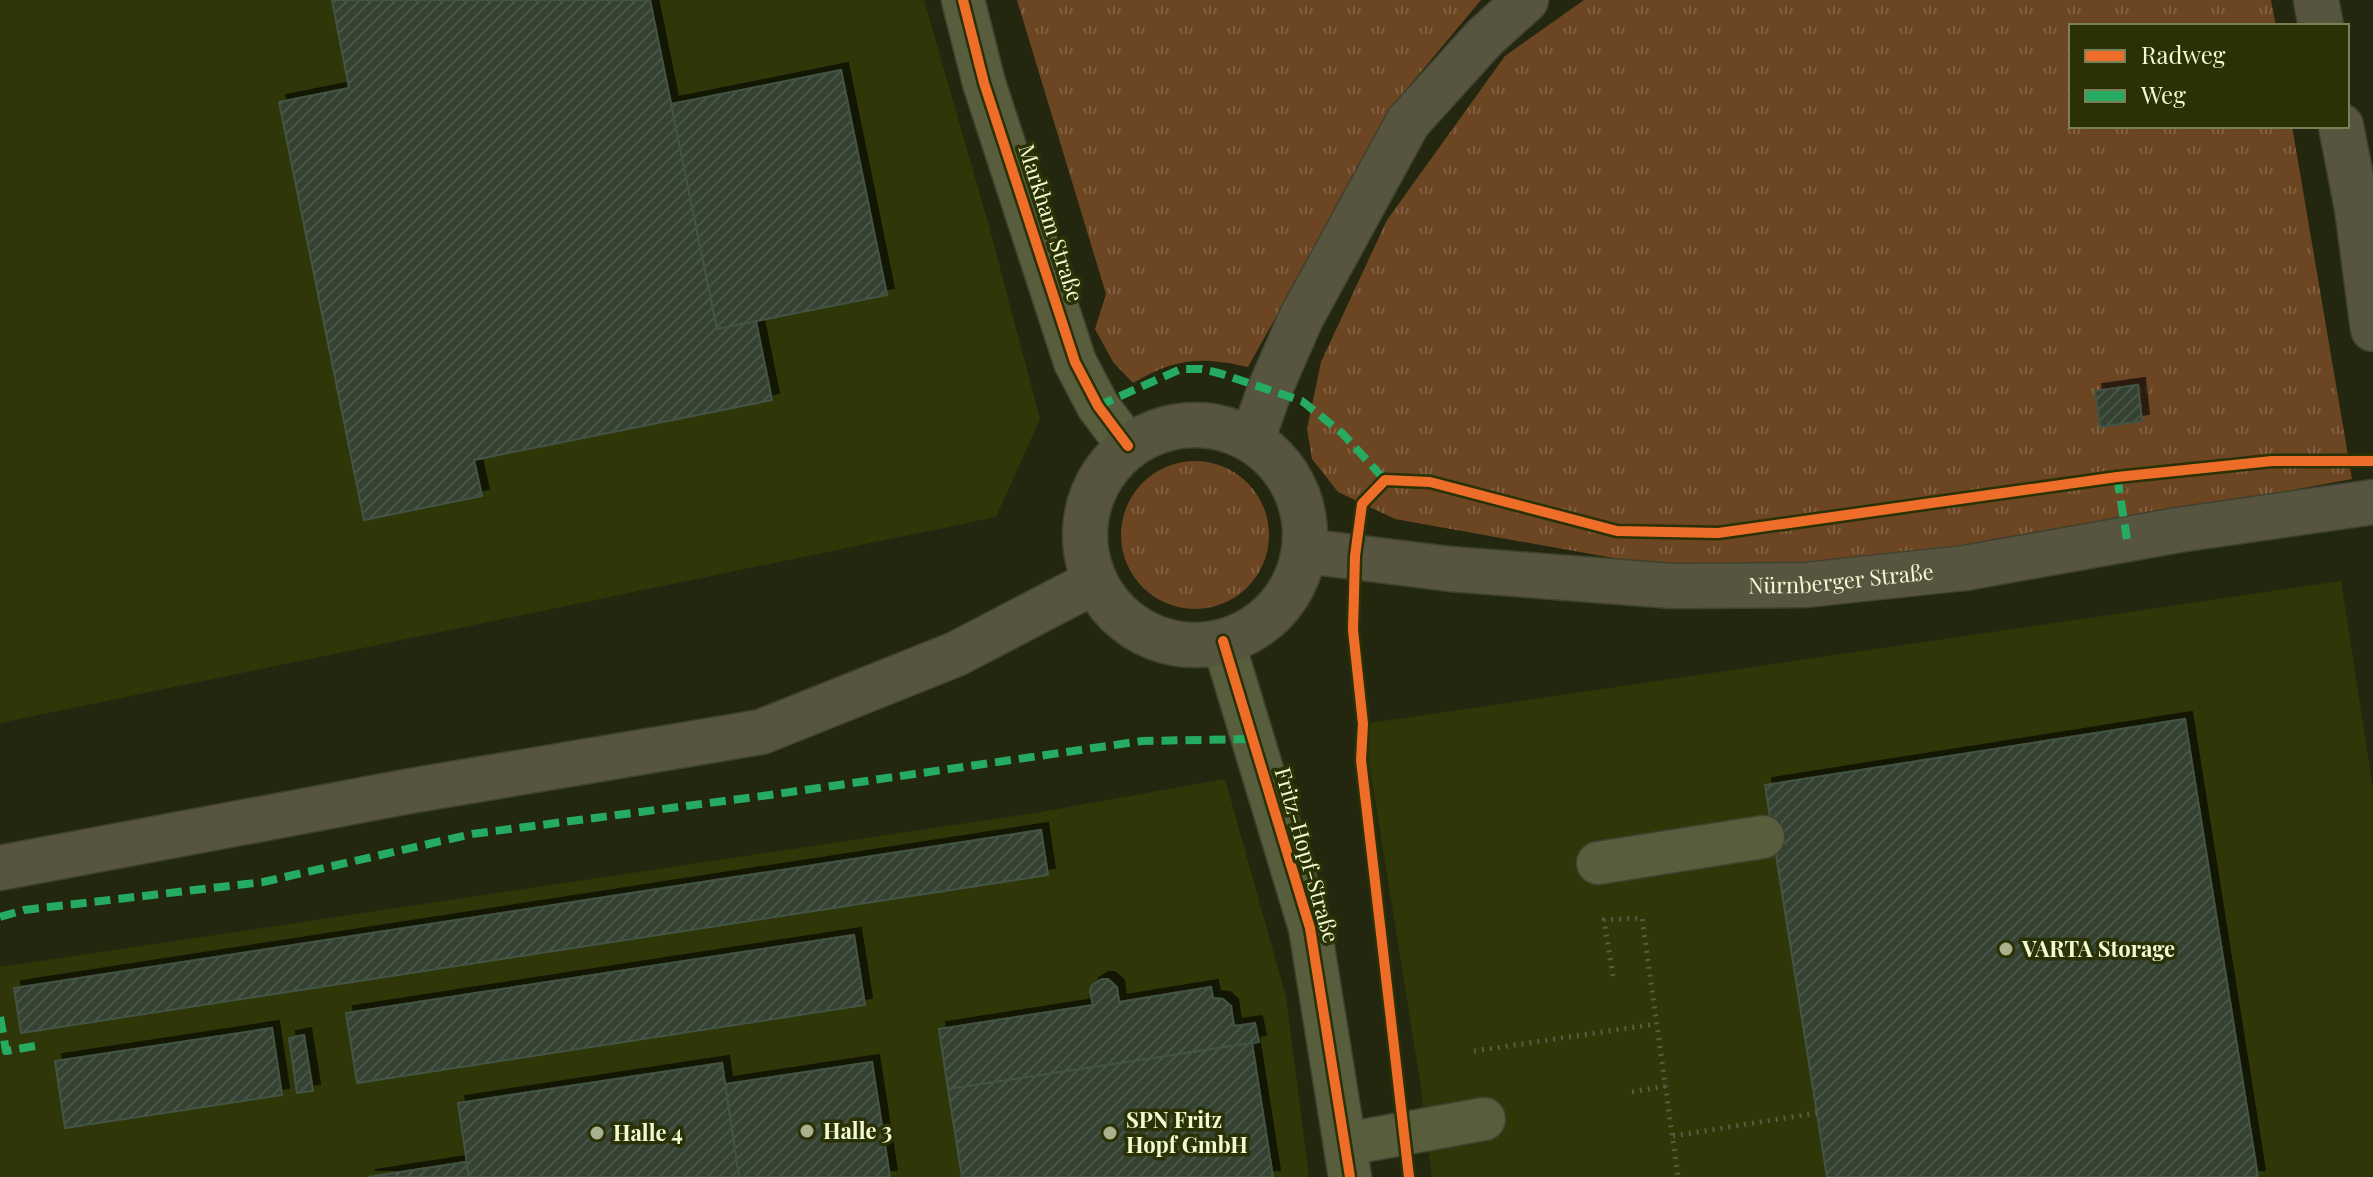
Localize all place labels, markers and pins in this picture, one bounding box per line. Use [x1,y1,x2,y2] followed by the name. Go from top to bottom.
[2021,933,2175,963] place label: VARTA Storage
[1997,940,2015,958] marker: VARTA Storage
[1126,1104,1248,1159] place label: SPN Fritz Hopf GmbH
[823,1115,892,1145] place label: Halle 3
[613,1117,683,1147] place label: Halle 4
[798,1122,816,1140] marker: Halle 3
[588,1124,606,1142] marker: Halle 4
[1101,1124,1119,1142] marker: SPN Fritz Hopf GmbH

